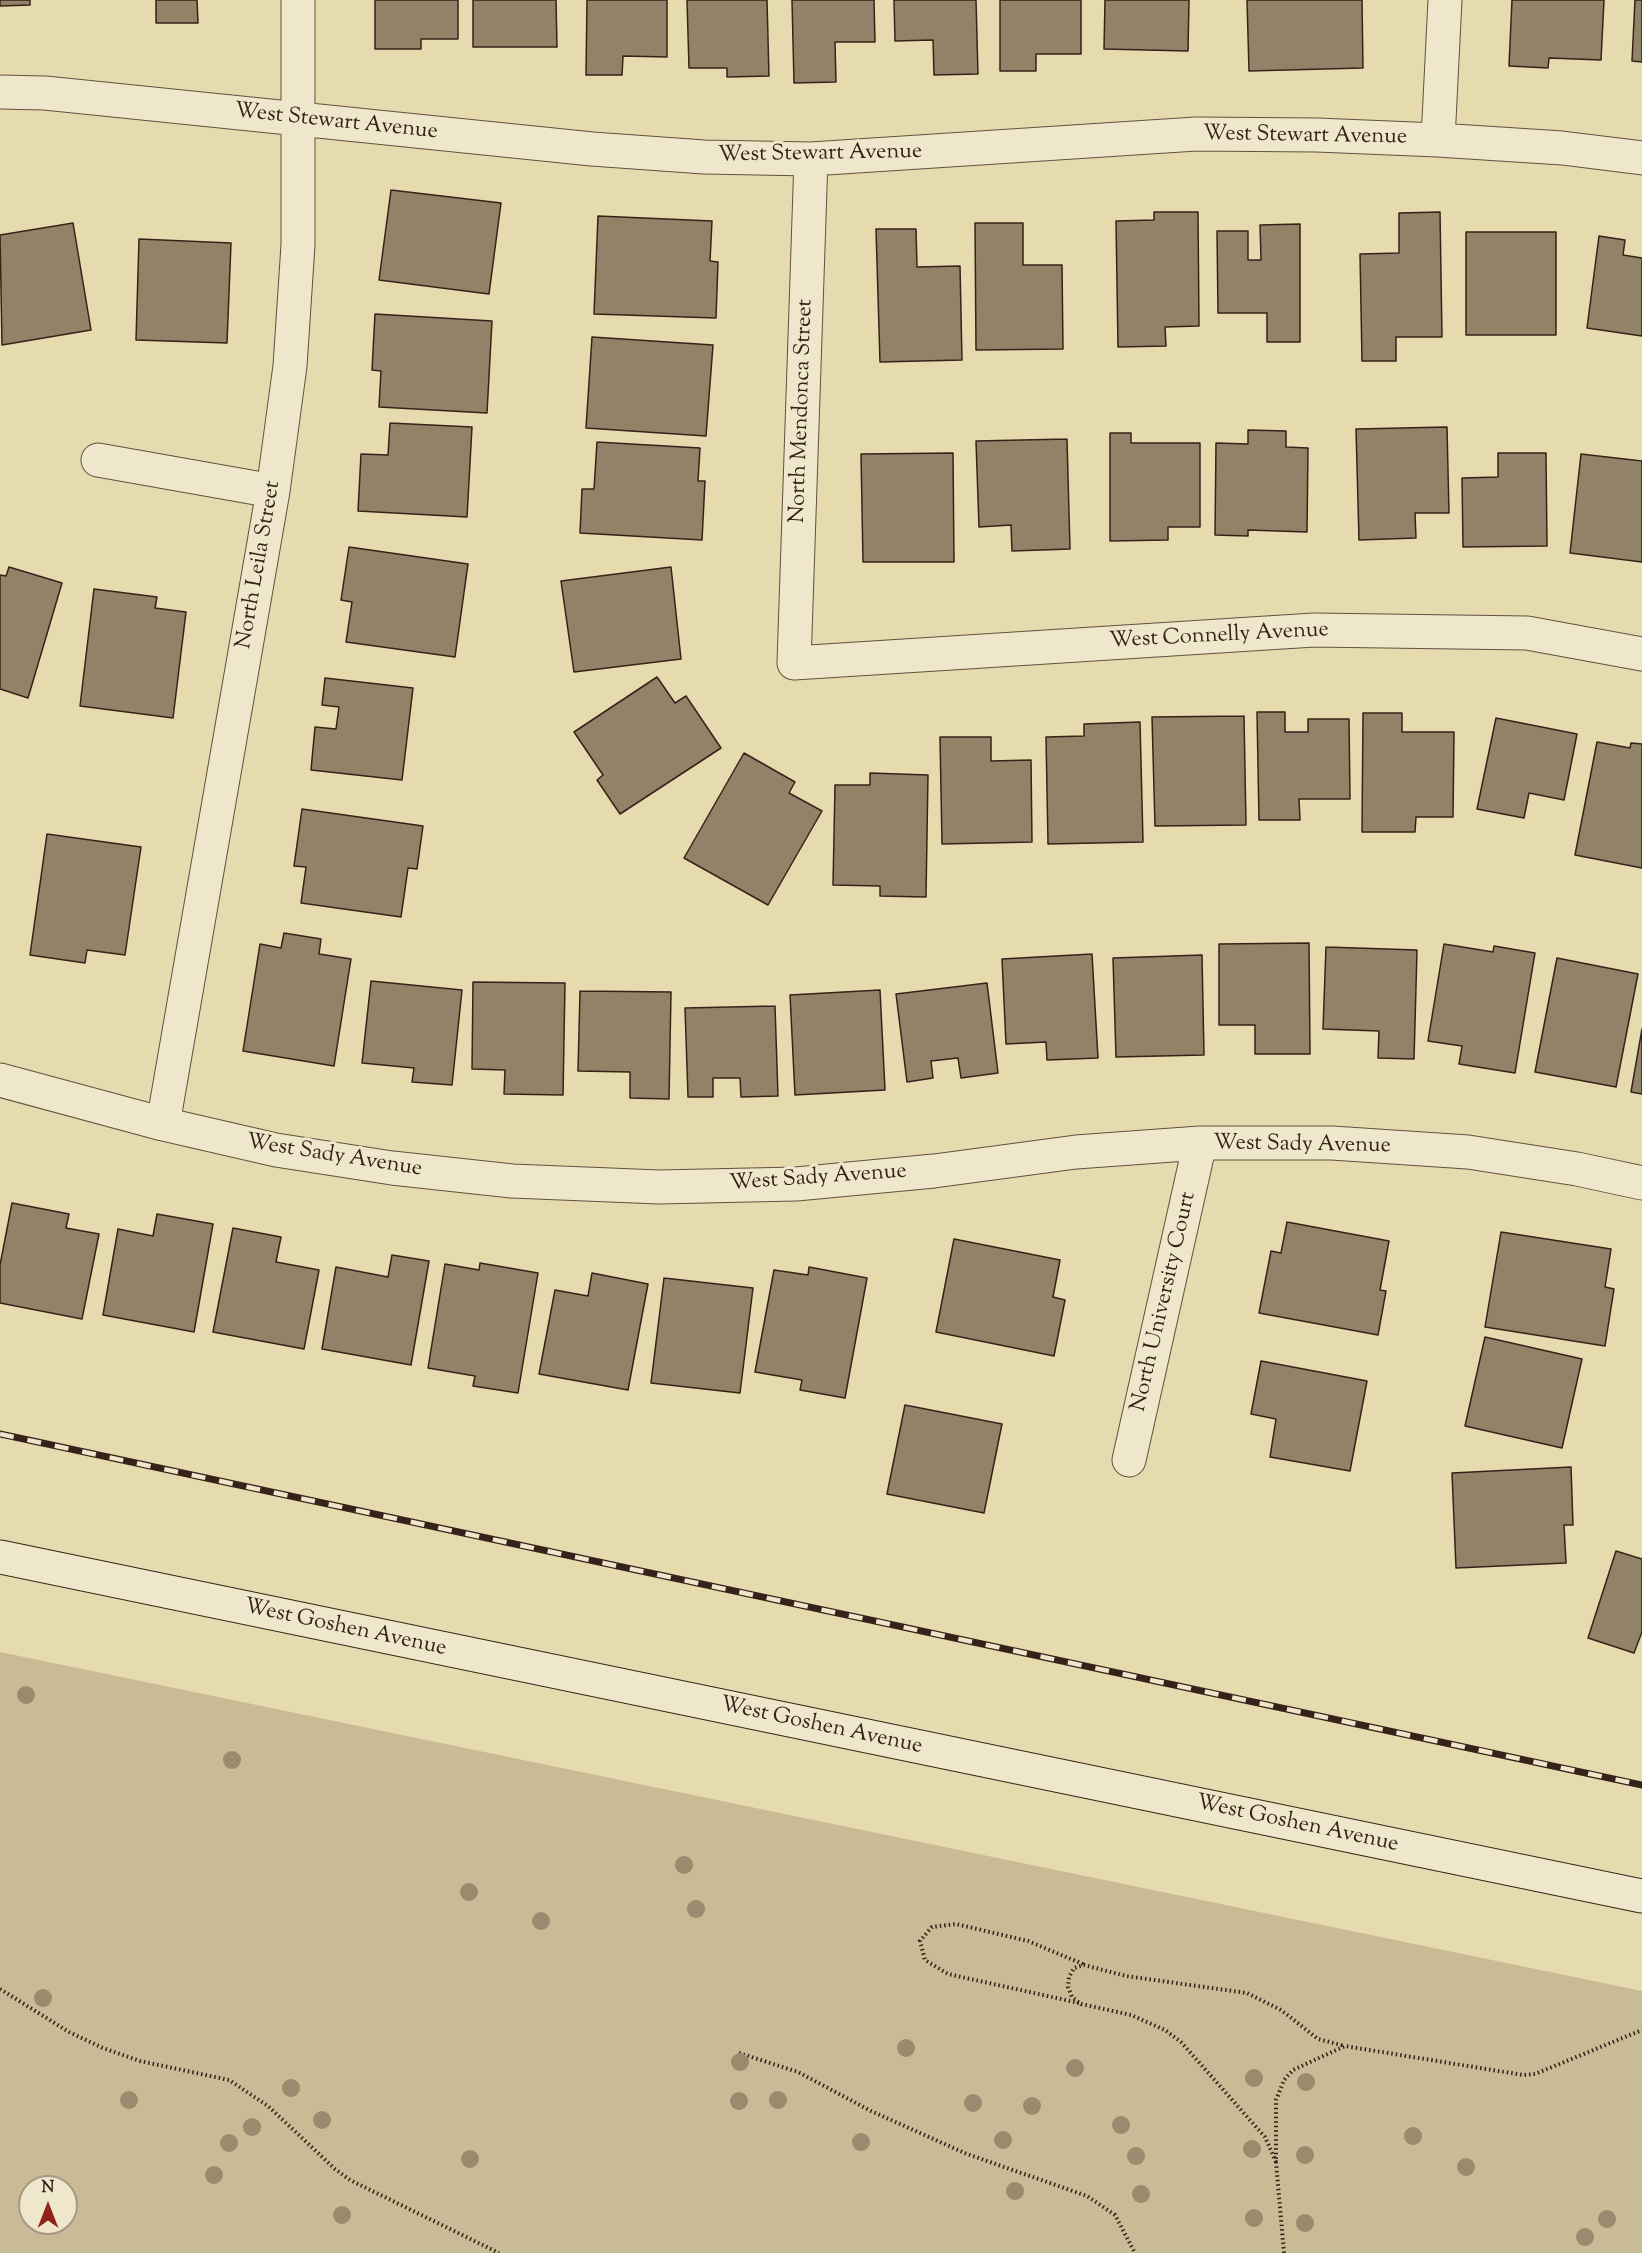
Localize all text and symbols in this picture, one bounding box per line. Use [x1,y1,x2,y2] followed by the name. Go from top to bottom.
[233,99,439,147] street label: West Stewart Avenue
[1203,122,1407,152] street label: West Stewart Avenue
[718,140,922,170] street label: West Stewart Avenue
[786,299,820,523] street label: North Mendonca Street
[232,479,288,651] street label: North Leila Street
[1109,618,1329,656] street label: West Connelly Avenue
[244,1130,424,1184] street label: West Sady Avenue
[1213,1131,1391,1161] street label: West Sady Avenue
[728,1160,908,1198] street label: West Sady Avenue
[1127,1190,1203,1414] street label: North University Court
[241,1595,449,1663] street label: West Goshen Avenue
[717,1693,925,1761] street label: West Goshen Avenue
[1193,1791,1401,1859] street label: West Goshen Avenue
[18,2175,78,2235] north arrow
[42,2177,54,2200] text: N

